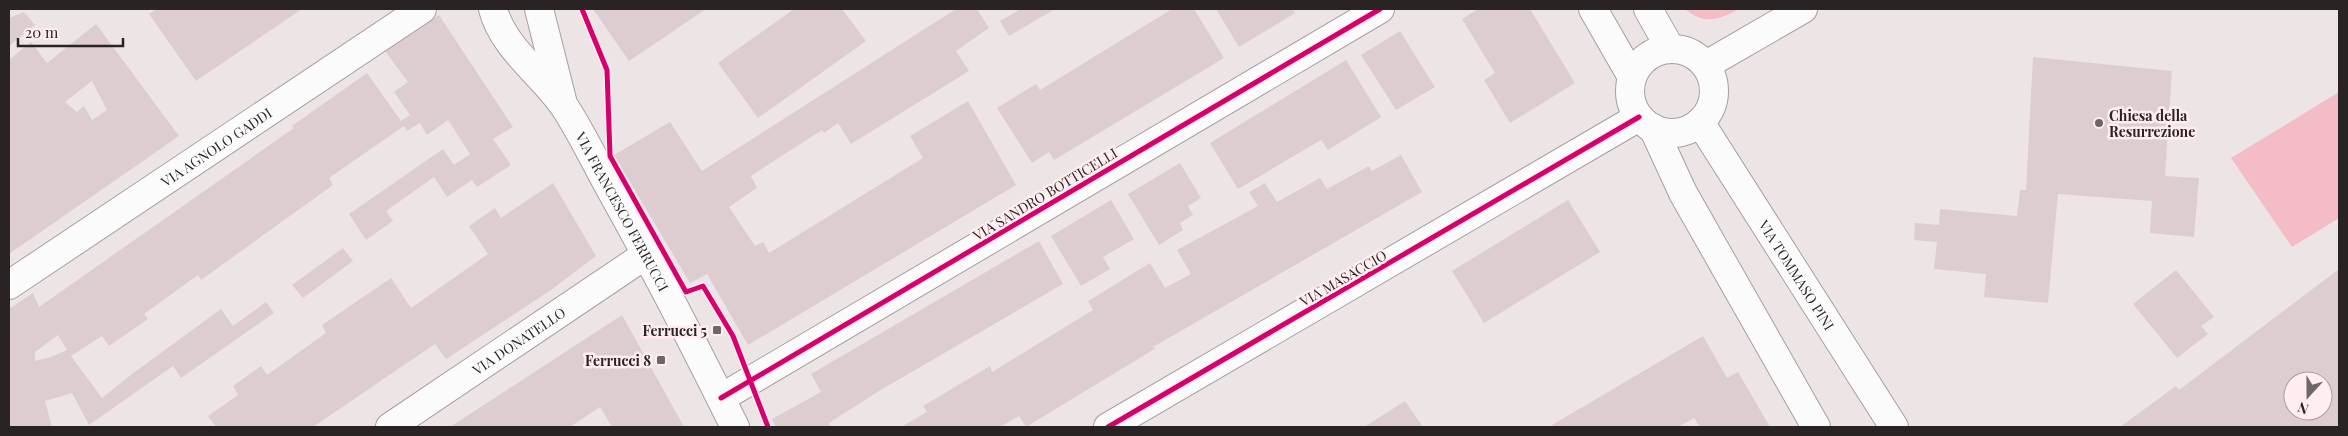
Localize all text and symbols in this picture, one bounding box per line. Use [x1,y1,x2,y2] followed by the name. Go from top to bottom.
[18,15,122,47] scale bar
[25,22,59,42] text: 20 m
[156,103,275,191] street label: VIA AGNOLO GADDI
[2109,106,2195,141] place label: Chiesa della Resurrezione
[2093,117,2105,129] marker: Chiesa della Resurrezione
[571,127,674,295] street label: VIA FRANCESCO FERRUCCI
[968,143,1121,245] street label: VIA SANDRO BOTTICELLI
[1755,215,1839,334] street label: VIA TOMMASO PINI
[1295,245,1390,311] street label: VIA MASACCIO
[468,302,569,379] street label: VIA DONATELLO
[643,321,707,340] place label: Ferrucci 5
[711,324,723,336] marker: Ferrucci 5
[585,351,651,370] place label: Ferrucci 8
[655,354,667,366] marker: Ferrucci 8
[2283,371,2333,421] north arrow
[2295,398,2311,419] text: N

